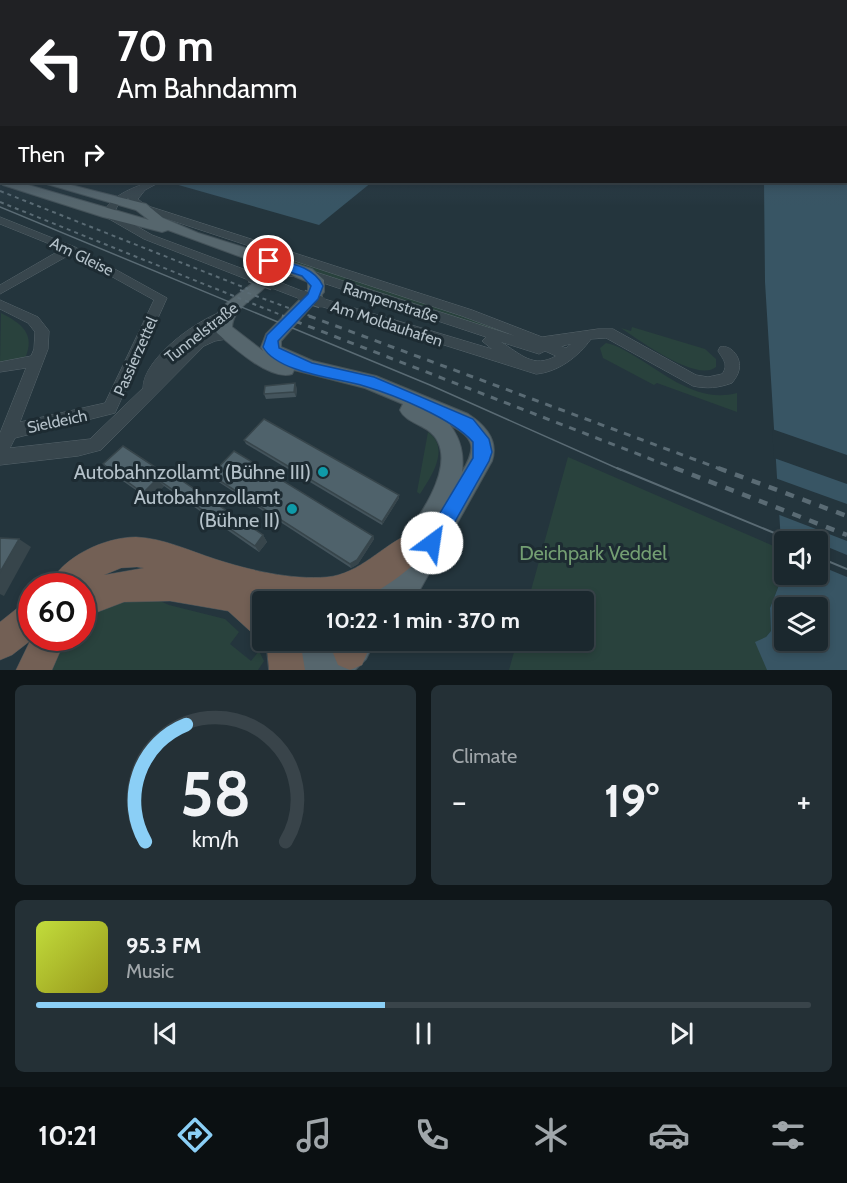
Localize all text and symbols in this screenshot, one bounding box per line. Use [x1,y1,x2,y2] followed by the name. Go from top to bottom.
[117,20,214,72] text: 70 m
[18,24,96,102] icon: left
[117,72,298,105] text: Am Bahndamm
[77,138,110,171] icon: right
[18,141,65,168] text: Then
[47,233,117,280] street label: Am Gleise
[243,235,294,286] pin
[252,244,285,277] icon: arrive
[341,278,441,327] street label: Rampenstraße
[329,296,445,350] street label: Am Moldauhafen
[161,298,242,367] street label: Tunnelstraße
[110,313,161,399] street label: Passierzettel
[25,406,89,437] street label: Sieldeich
[74,460,311,484] place label: Autobahnzollamt (Bühne III)
[316,465,330,479] marker: Autobahnzollamt (Bühne III)
[134,485,280,532] place label: Autobahnzollamt (Bühne II)
[285,502,299,516] marker: Autobahnzollamt (Bühne II)
[400,511,464,575] position arrow
[774,531,828,651] map controls
[774,531,828,585] button: sound
[519,541,667,565] park label: Deichpark Veddel
[18,573,96,651] speed limit sign: 60
[774,597,828,651] button: layers
[326,607,520,634] text: 10:22 · 1 min · 370 m
[452,744,517,768] text: Climate
[180,756,251,832] text: 58
[604,774,659,828] text: 19°
[452,781,467,821] text: −
[796,781,811,821] text: +
[192,826,239,852] text: km/h
[126,932,201,959] text: 95.3 FM
[126,959,174,983] text: Music
[149,1017,182,1050] icon: previous
[407,1017,440,1050] icon: pause
[665,1017,698,1050] icon: next
[174,1114,216,1156] icon: directions
[293,1114,335,1156] icon: music
[411,1114,453,1156] icon: phone
[530,1114,572,1156] icon: climate
[648,1114,690,1156] icon: car
[767,1114,809,1156] icon: filters
[38,1119,98,1152] text: 10:21

